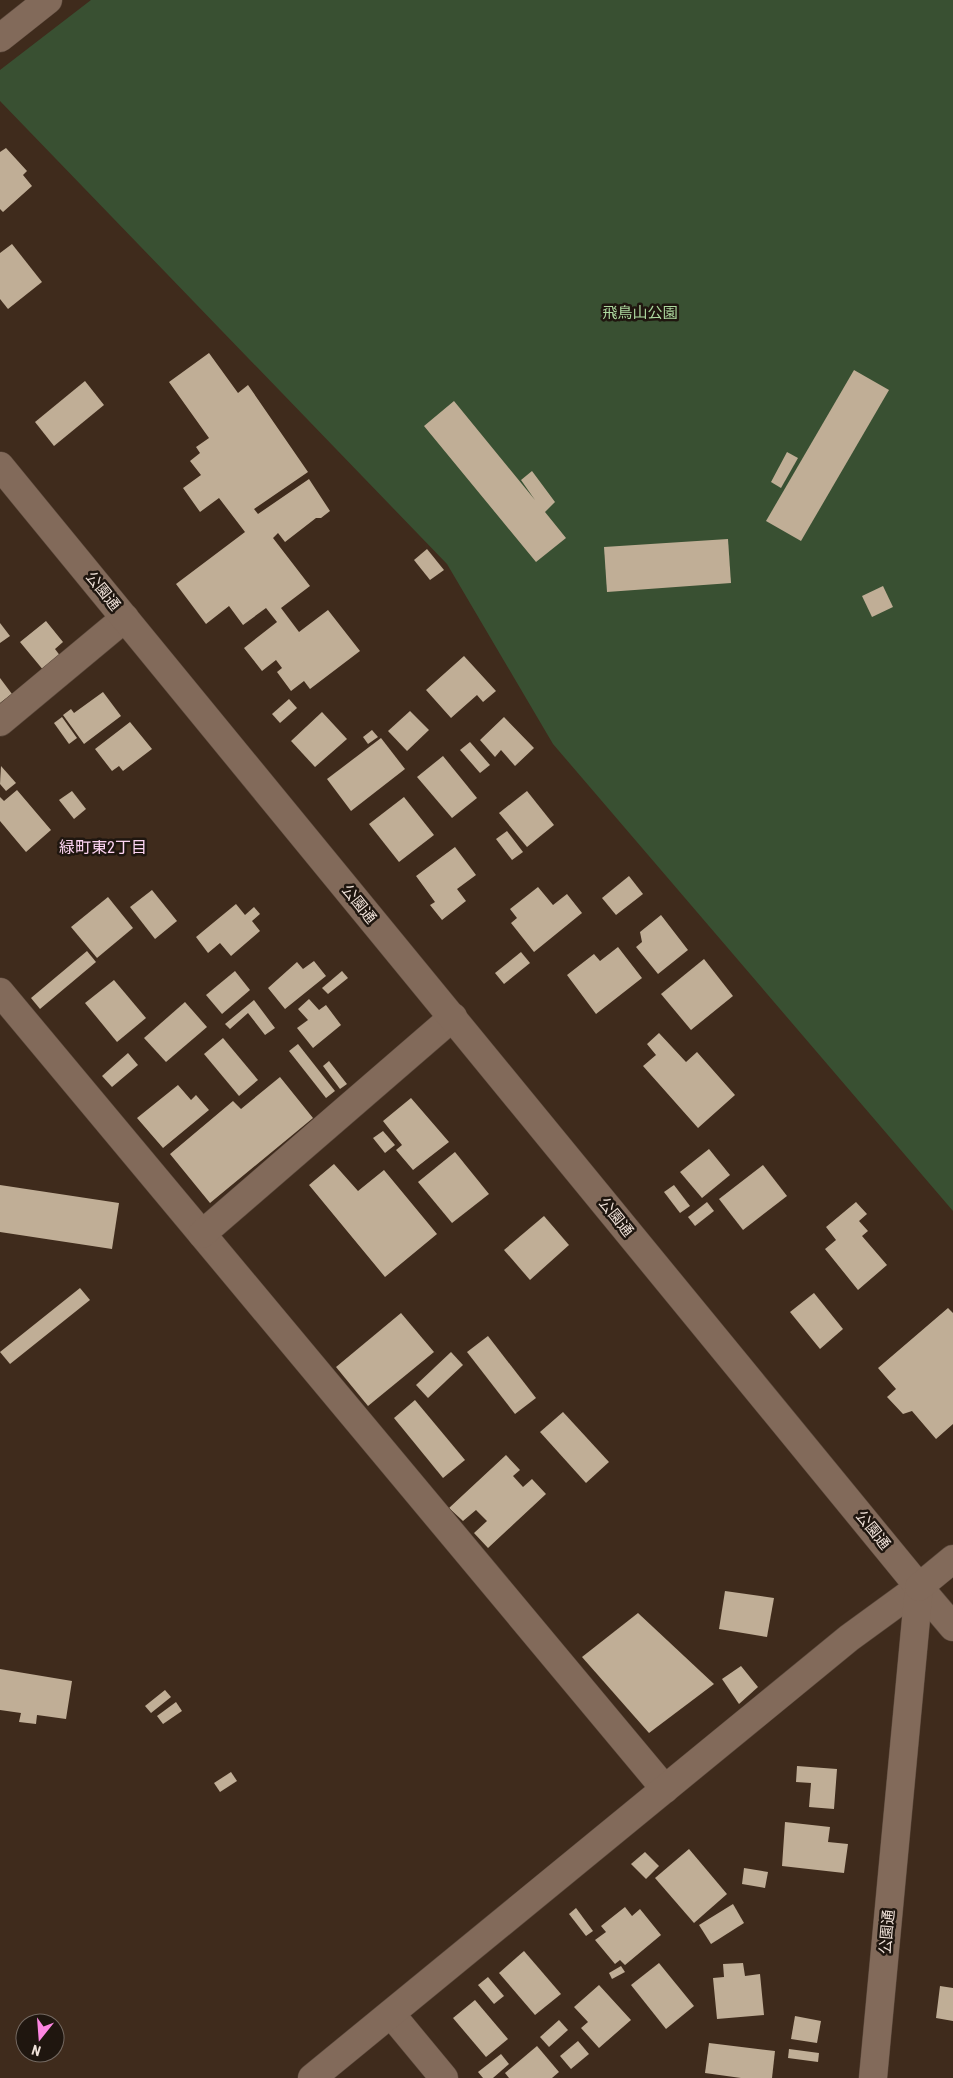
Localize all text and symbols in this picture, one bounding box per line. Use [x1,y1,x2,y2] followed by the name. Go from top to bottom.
[602,304,678,322] park label: 飛鳥山公園
[82,568,124,614] street label: 公園通
[59,838,147,857] district label: 緑町東2丁目
[338,881,380,927] street label: 公園通
[595,1194,637,1240] street label: 公園通
[852,1507,894,1553] street label: 公園通
[876,1909,898,1955] street label: 公園通
[15,2013,65,2063] north arrow
[30,2042,43,2059] text: N

